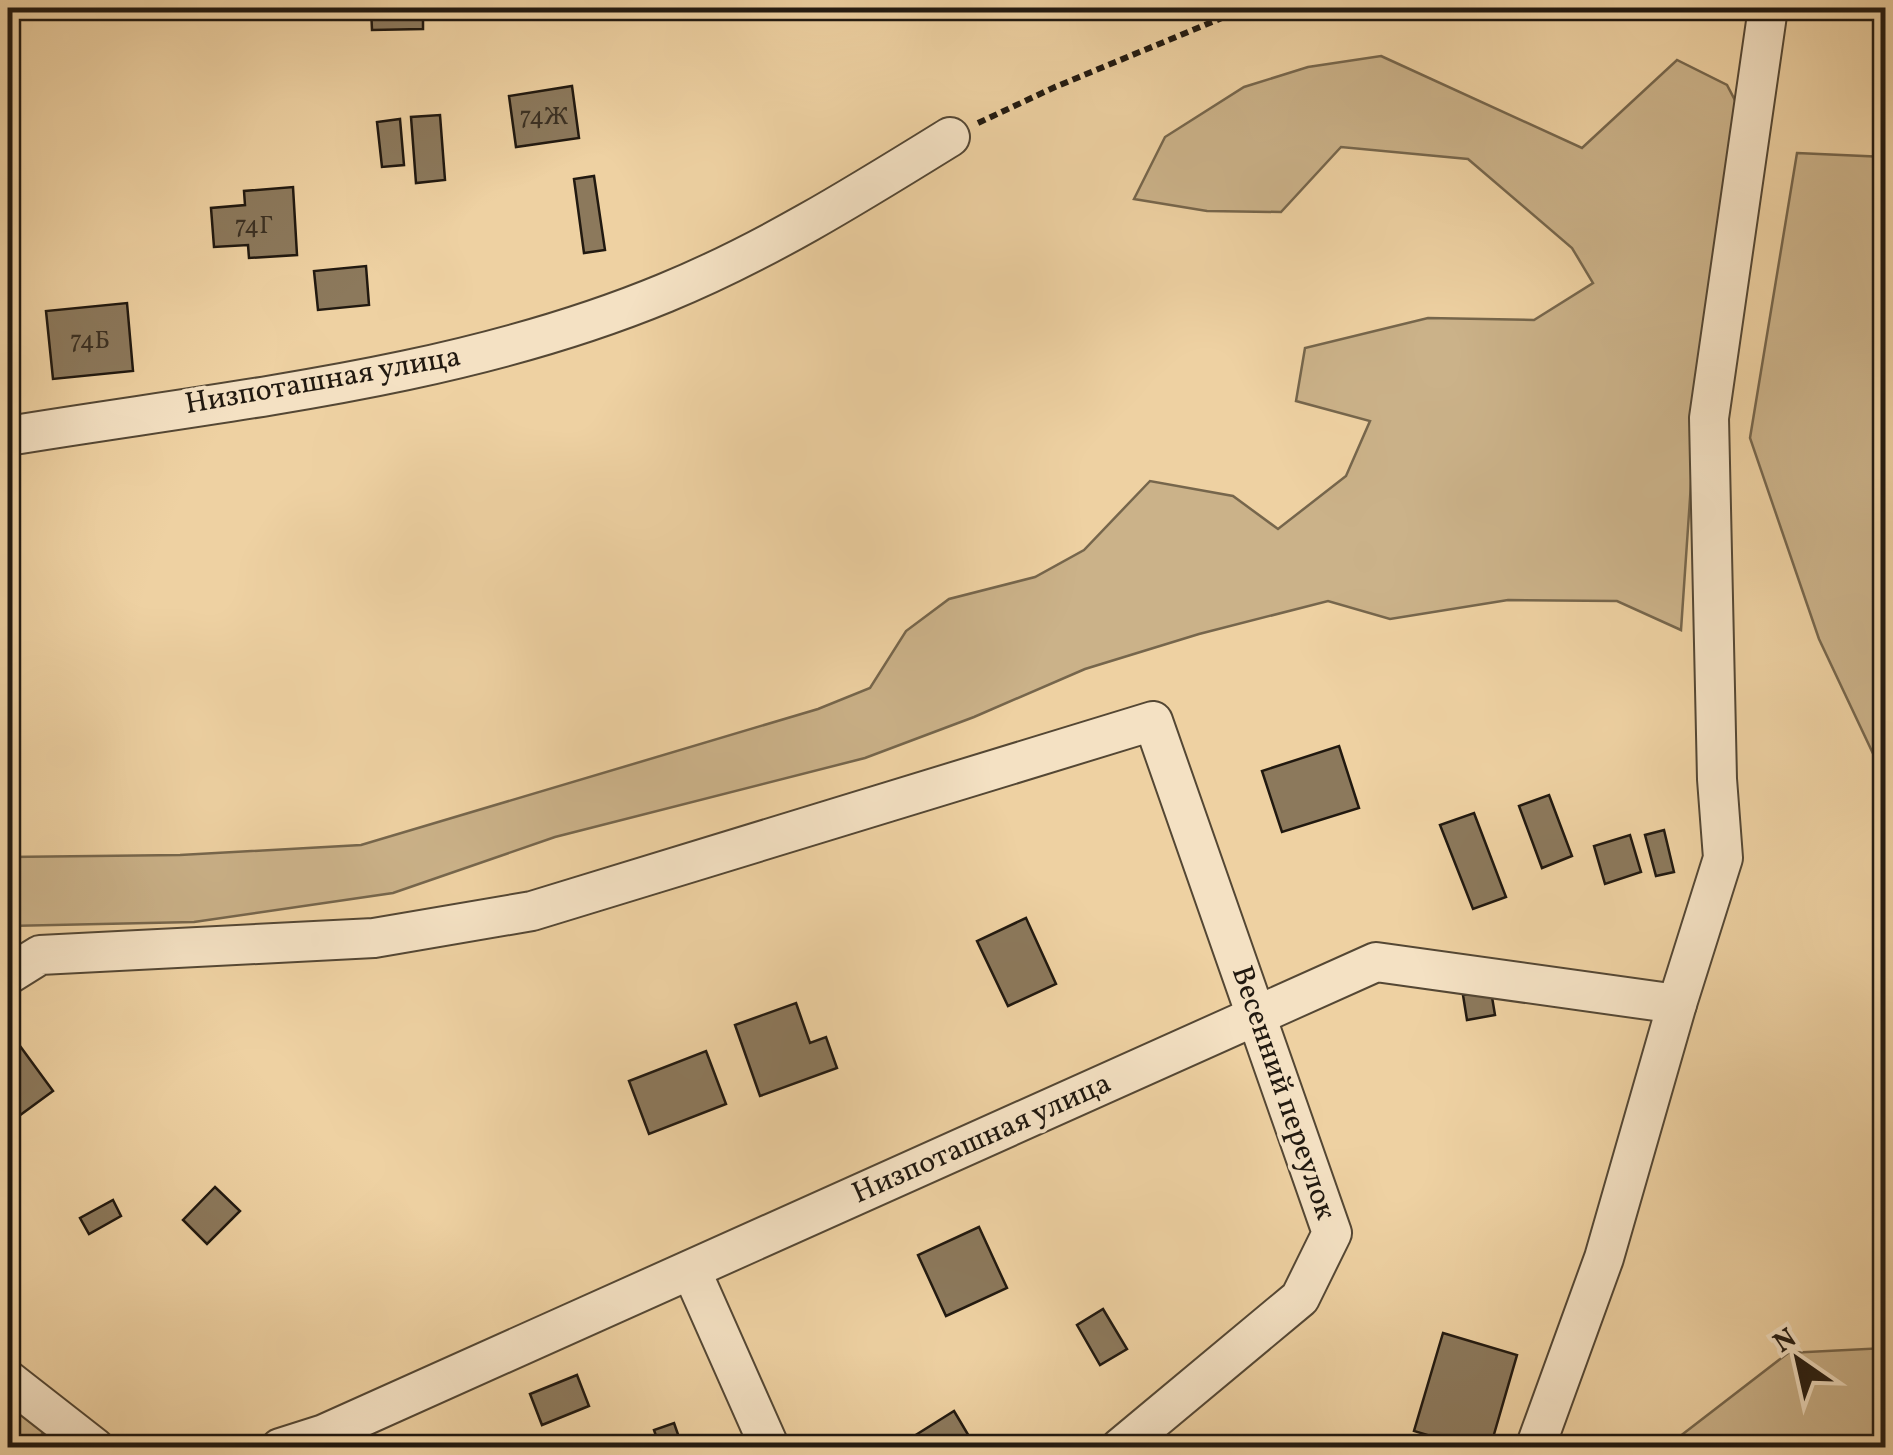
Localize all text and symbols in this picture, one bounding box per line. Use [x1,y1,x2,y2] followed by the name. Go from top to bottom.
[520,100,568,135] house number: 74Ж
[235,209,273,244] house number: 74Г
[70,324,110,359] house number: 74Б
[182,336,464,426] street label: Низпоташная улица
[1220,960,1346,1226] street label: Весенний переулок
[846,1063,1118,1215] street label: Низпоташная улица
[1748,1310,1848,1410] north arrow
[1766,1319,1805,1363] text: N

